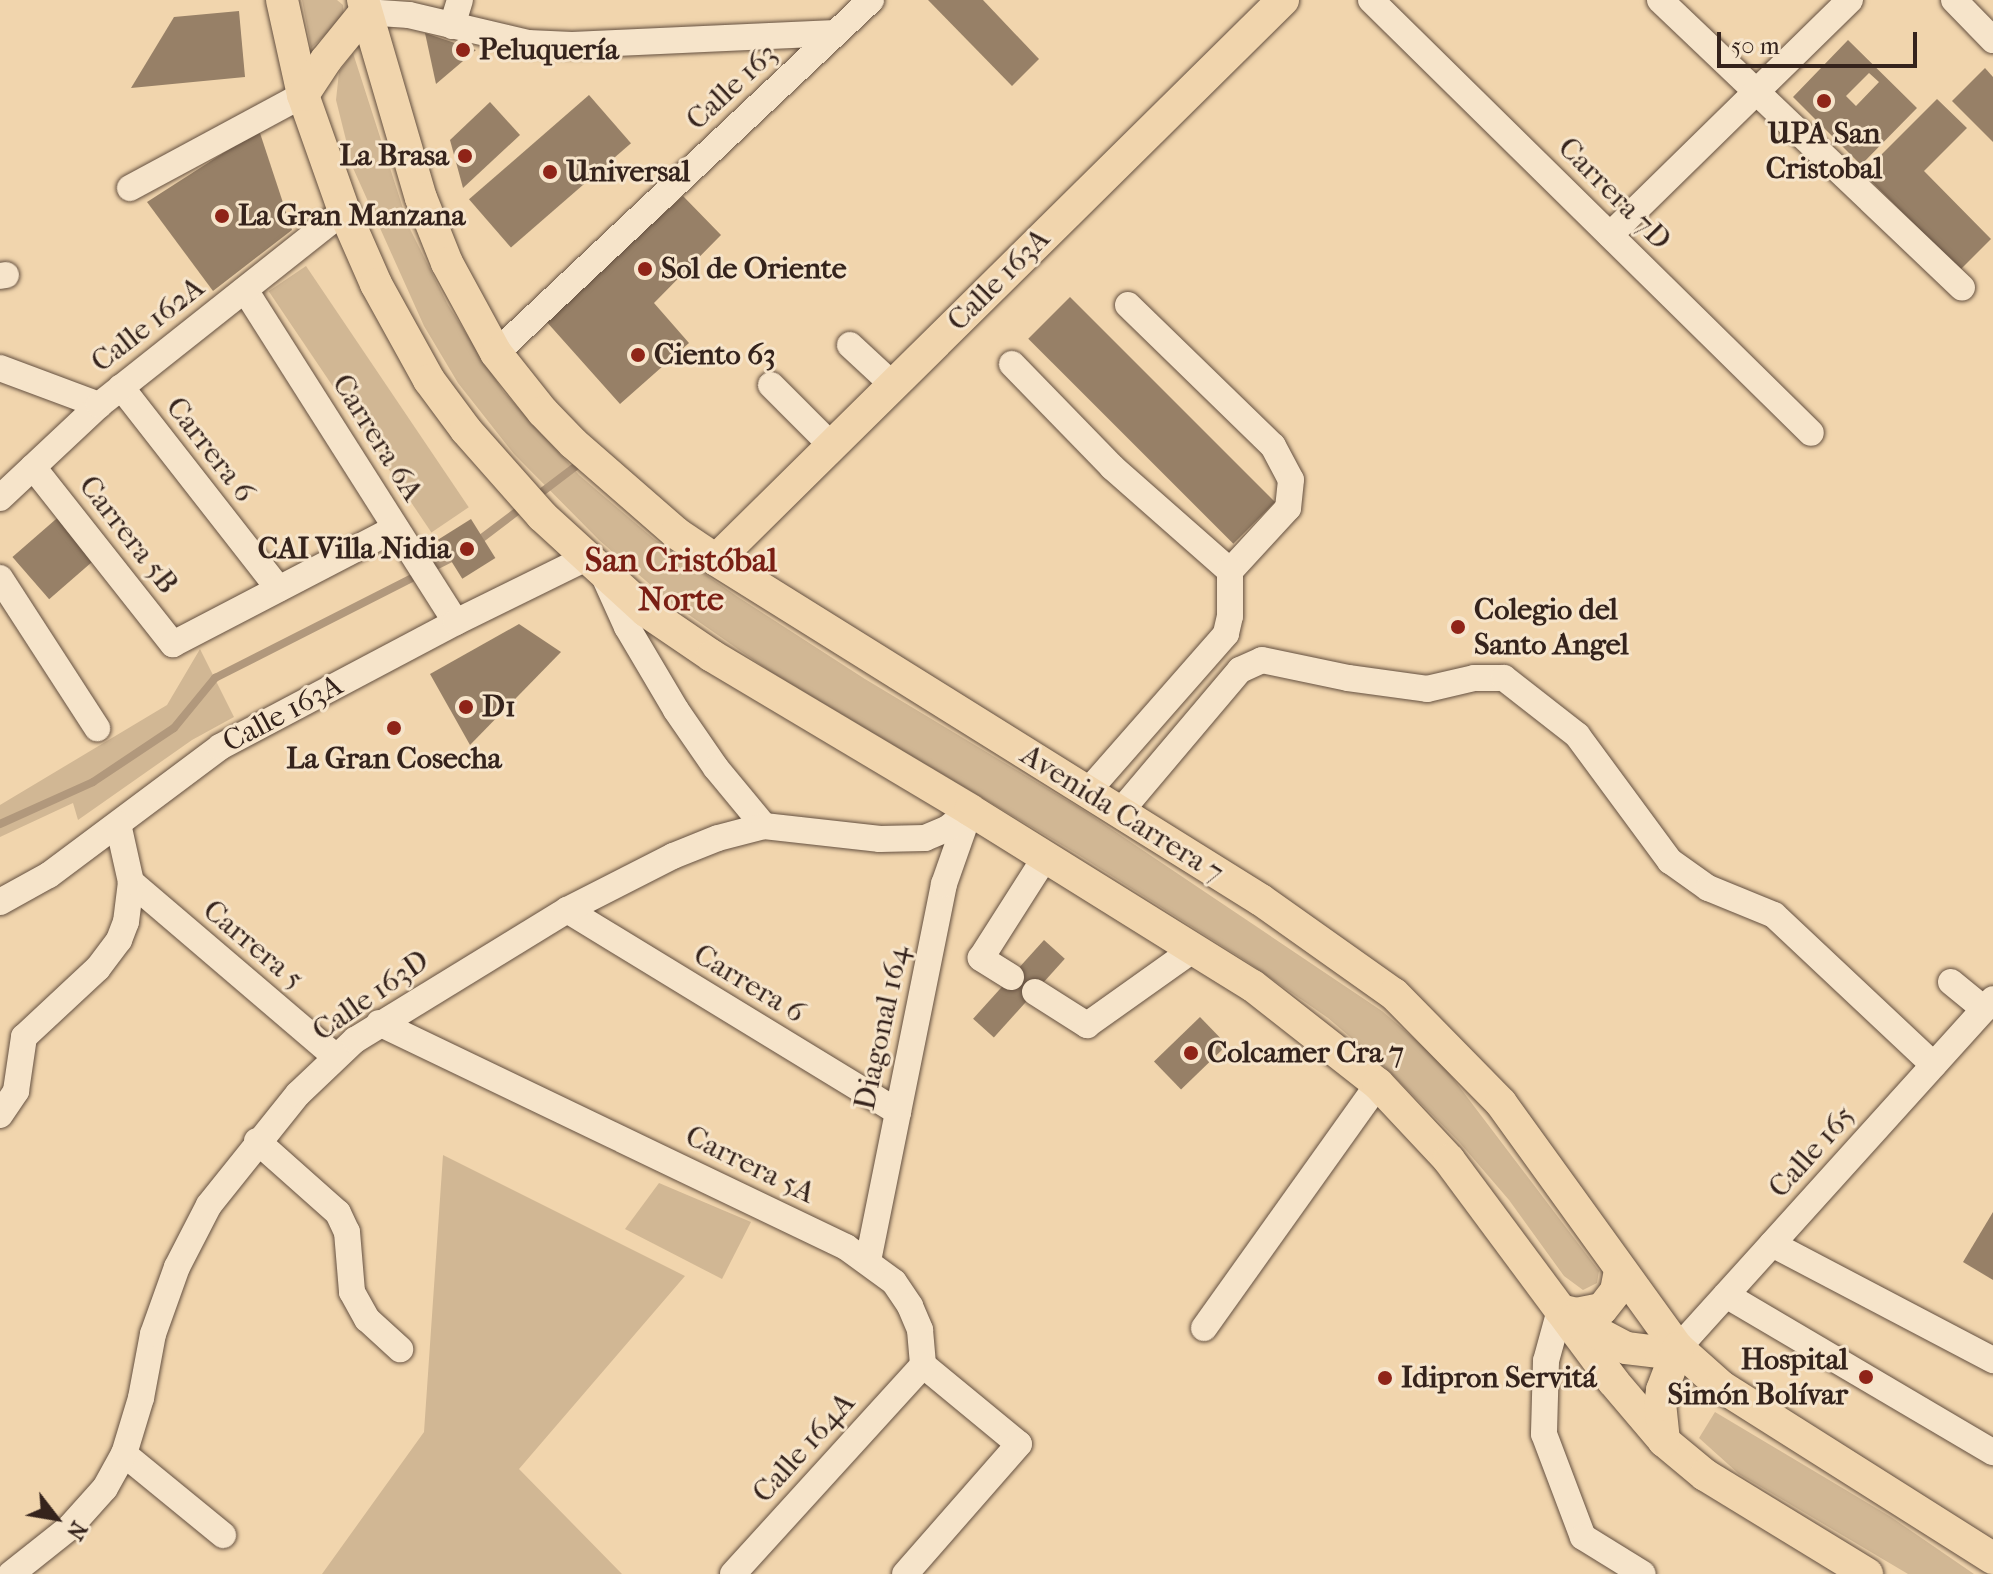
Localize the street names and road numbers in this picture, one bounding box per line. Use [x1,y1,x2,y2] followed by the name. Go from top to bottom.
[679,36,785,138] street label: Calle 163
[1550,130,1678,258] street label: Carrera 7D
[940,221,1058,339] street label: Calle 163A
[84,270,212,380] street label: Calle 162A
[324,368,430,508] street label: Carrera 6A
[158,390,262,510] street label: Carrera 6
[71,469,185,601] street label: Carrera 5B
[217,668,349,760] street label: Calle 163A
[1014,737,1230,891] street label: Avenida Carrera 7
[195,893,311,997] street label: Carrera 5
[687,937,811,1031] street label: Carrera 6
[306,943,436,1049] street label: Calle 163D
[847,943,917,1113] street label: Diagonal 164
[1761,1099,1863,1205] street label: Calle 165
[679,1118,821,1212] street label: Carrera 5A
[745,1386,863,1510] street label: Calle 164A

